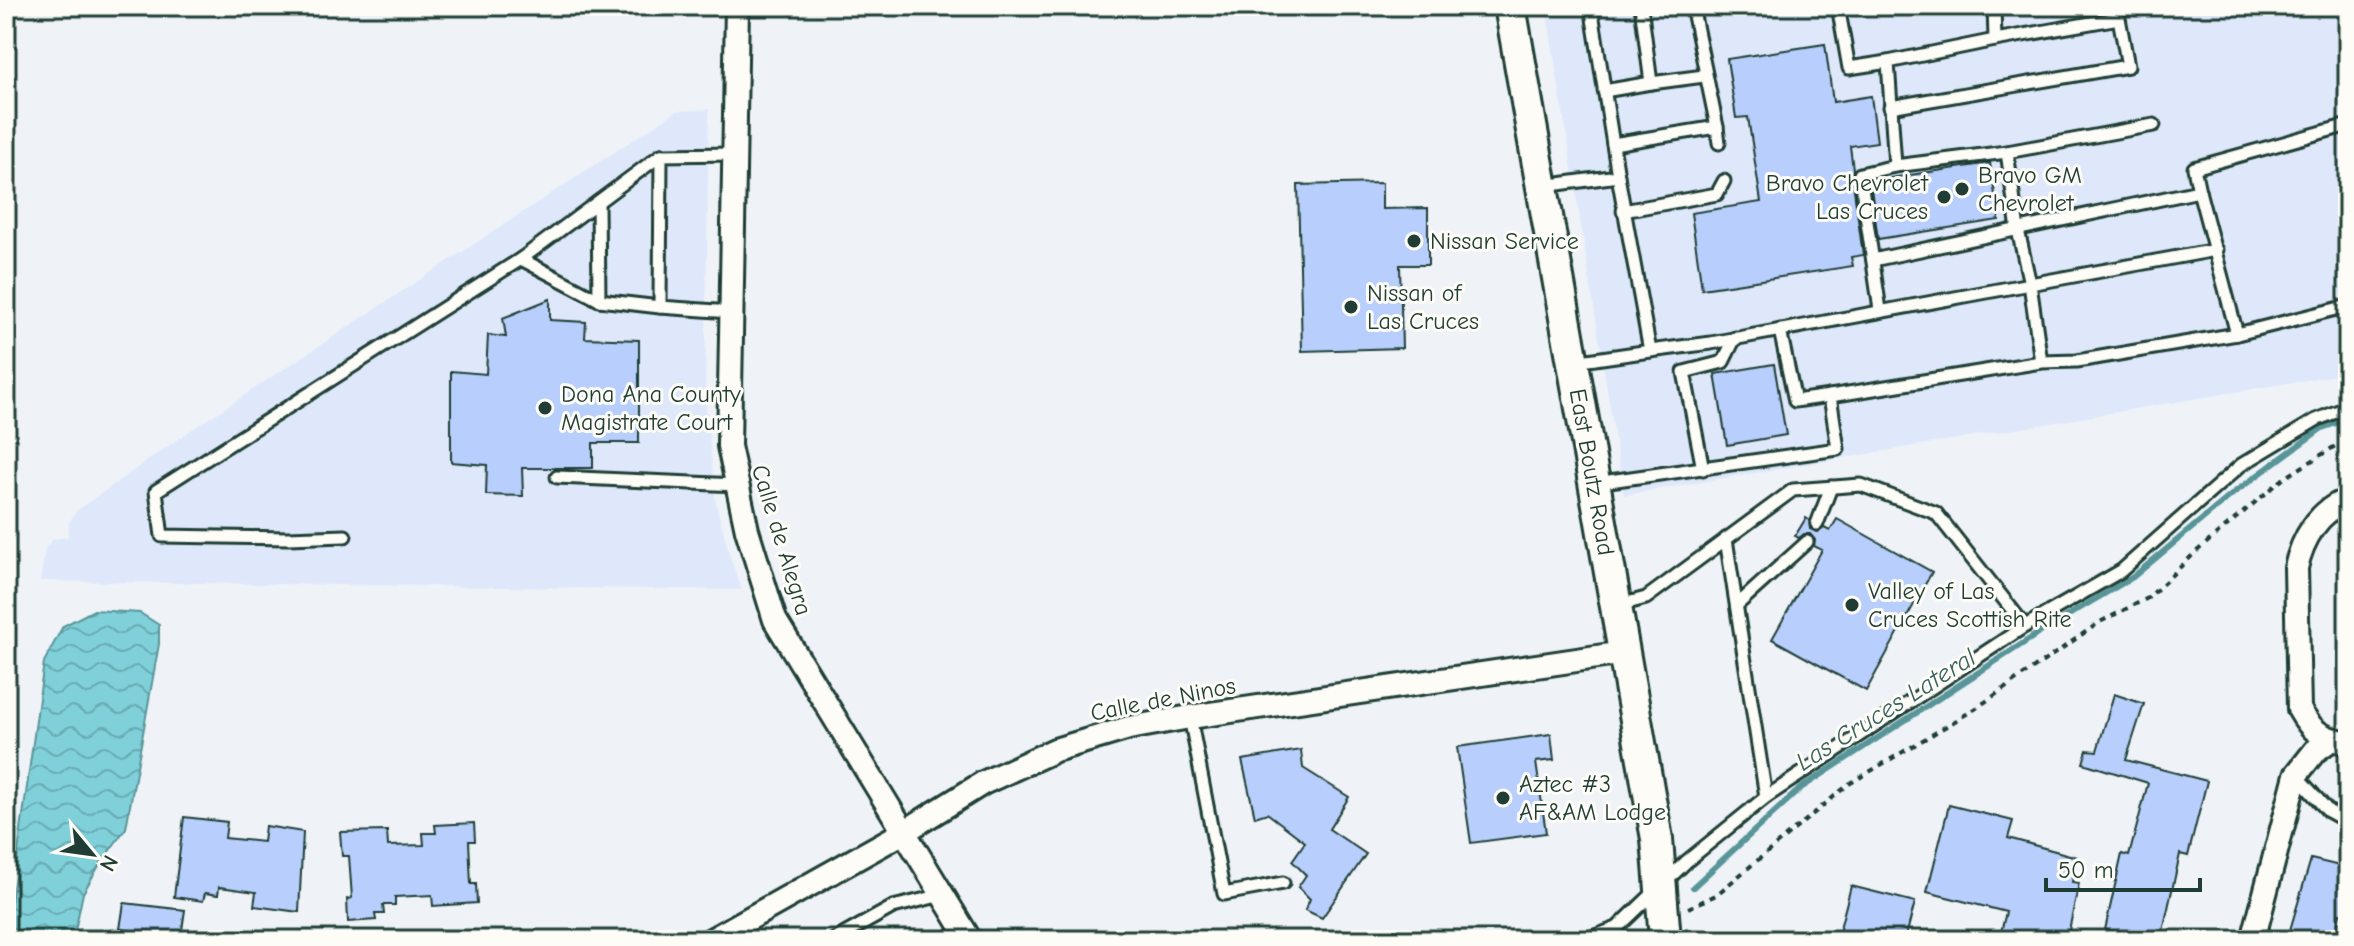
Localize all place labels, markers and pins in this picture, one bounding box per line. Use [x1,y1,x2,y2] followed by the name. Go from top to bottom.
[1978,161,2082,217] place label: Bravo GM Chevrolet
[1766,169,1929,225] place label: Bravo Chevrolet Las Cruces
[1953,180,1971,198] marker: Bravo GM Chevrolet
[1935,188,1953,206] marker: Bravo Chevrolet Las Cruces
[1430,227,1579,255] place label: Nissan Service
[1405,232,1423,250] marker: Nissan Service
[1367,279,1479,335] place label: Nissan of Las Cruces
[1342,298,1360,316] marker: Nissan of Las Cruces
[561,380,741,436] place label: Dona Ana County Magistrate Court
[536,399,554,417] marker: Dona Ana County Magistrate Court
[1868,577,2071,633] place label: Valley of Las Cruces Scottish Rite
[1843,596,1861,614] marker: Valley of Las Cruces Scottish Rite
[1519,770,1666,826] place label: Aztec #3 AF&AM Lodge
[1494,789,1512,807] marker: Aztec #3 AF&AM Lodge

